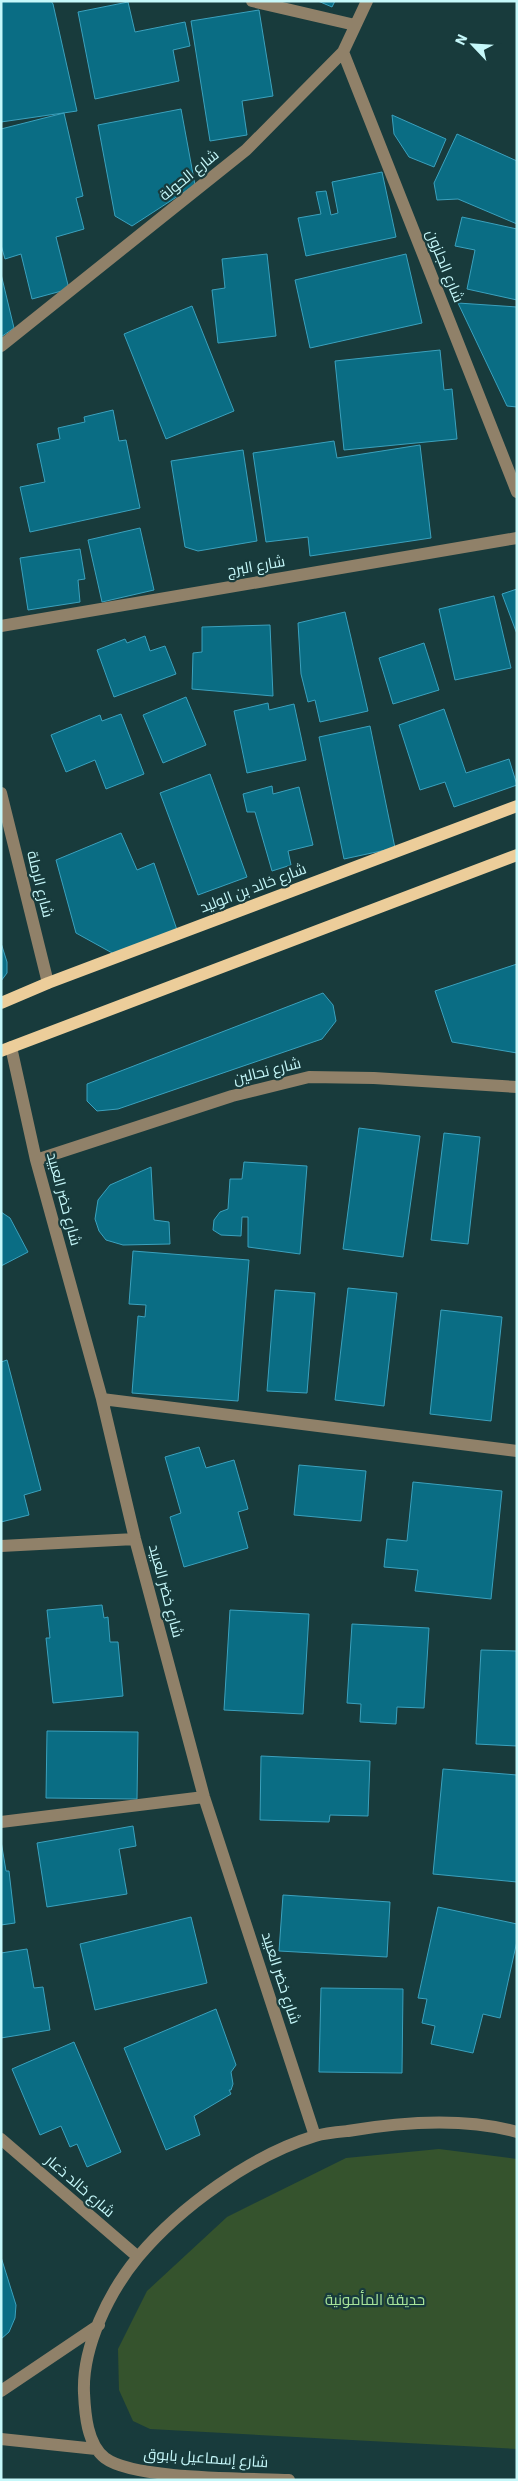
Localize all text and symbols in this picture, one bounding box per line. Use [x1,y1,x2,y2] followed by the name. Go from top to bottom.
[448,20,498,70] north arrow
[451,31,472,48] text: N
[155,145,224,206] street label: شارع الحولة
[420,227,469,306] street label: شارع الجلزون
[226,551,287,582] street label: شارع البرج
[21,849,58,920] street label: شارع الرملة
[197,859,309,918] street label: شارع خالد بن الوليد
[231,1053,303,1090] street label: شارع نحالين
[41,1150,86,1248] street label: شارع خضر العبيد
[143,1542,188,1640] street label: شارع خضر العبيد
[256,1929,305,2027] street label: شارع خضر العبيد
[40,2150,119,2222] street label: شارع خالد ذعار
[325,2290,425,2309] park label: حديقة المأمونية
[143,2444,269,2473] street label: شارع إسماعيل بابوق

